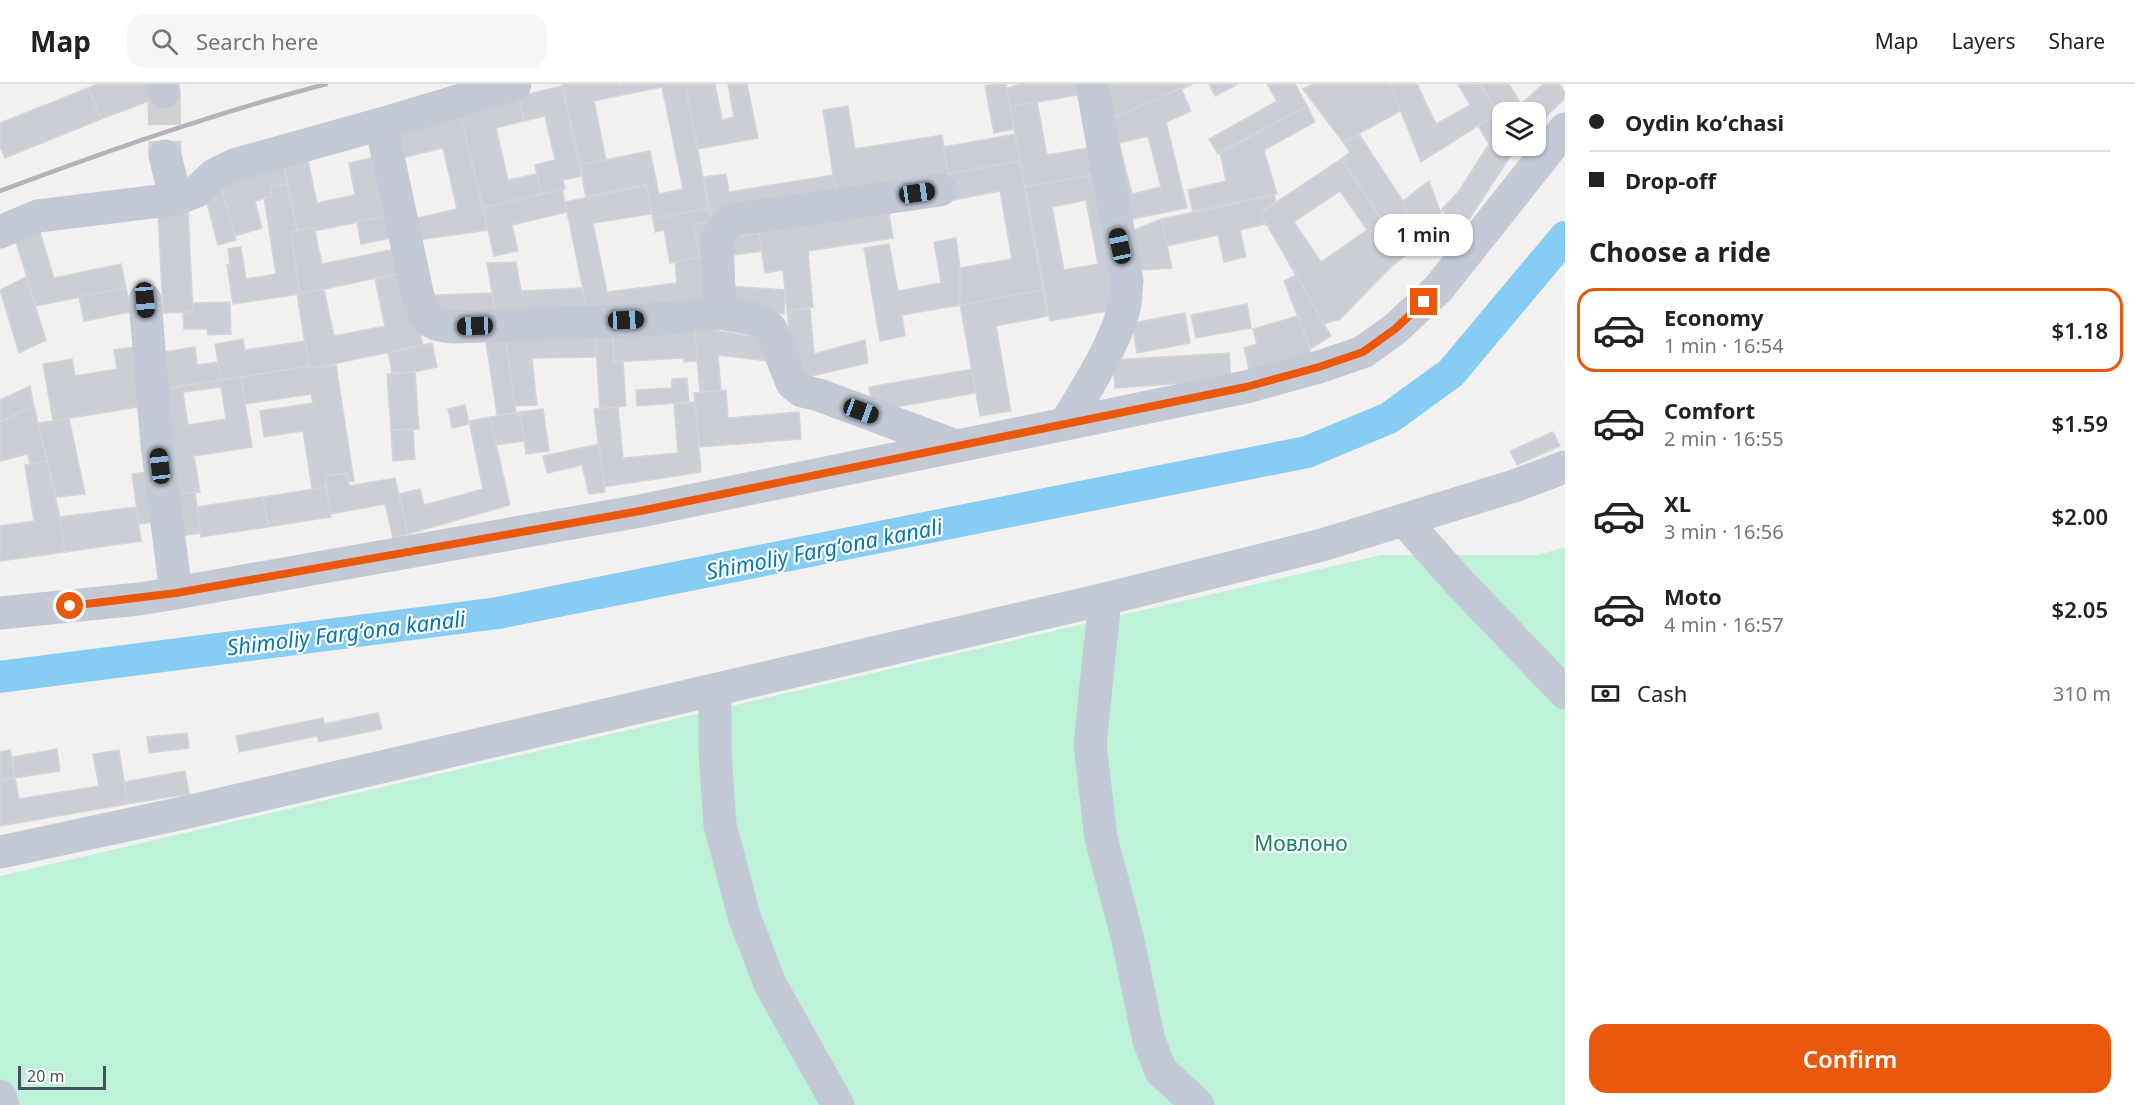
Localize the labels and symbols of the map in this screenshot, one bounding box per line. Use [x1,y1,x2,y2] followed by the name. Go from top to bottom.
[898,182,936,204] car
[1374,215,1474,257] callout: 1 min
[1107,227,1133,265] car
[134,281,156,319] car
[1410,288,1437,315] route end
[608,310,644,330] car
[457,316,493,336] car
[841,396,881,426] car
[149,447,171,485] car
[703,510,945,586] water label: Shimoliy Fargʻona kanali
[56,592,83,619] route start
[225,602,467,662] water label: Shimoliy Fargʻona kanali
[1254,829,1348,857] park label: Мовлоно
[18,1063,106,1090] scale bar

